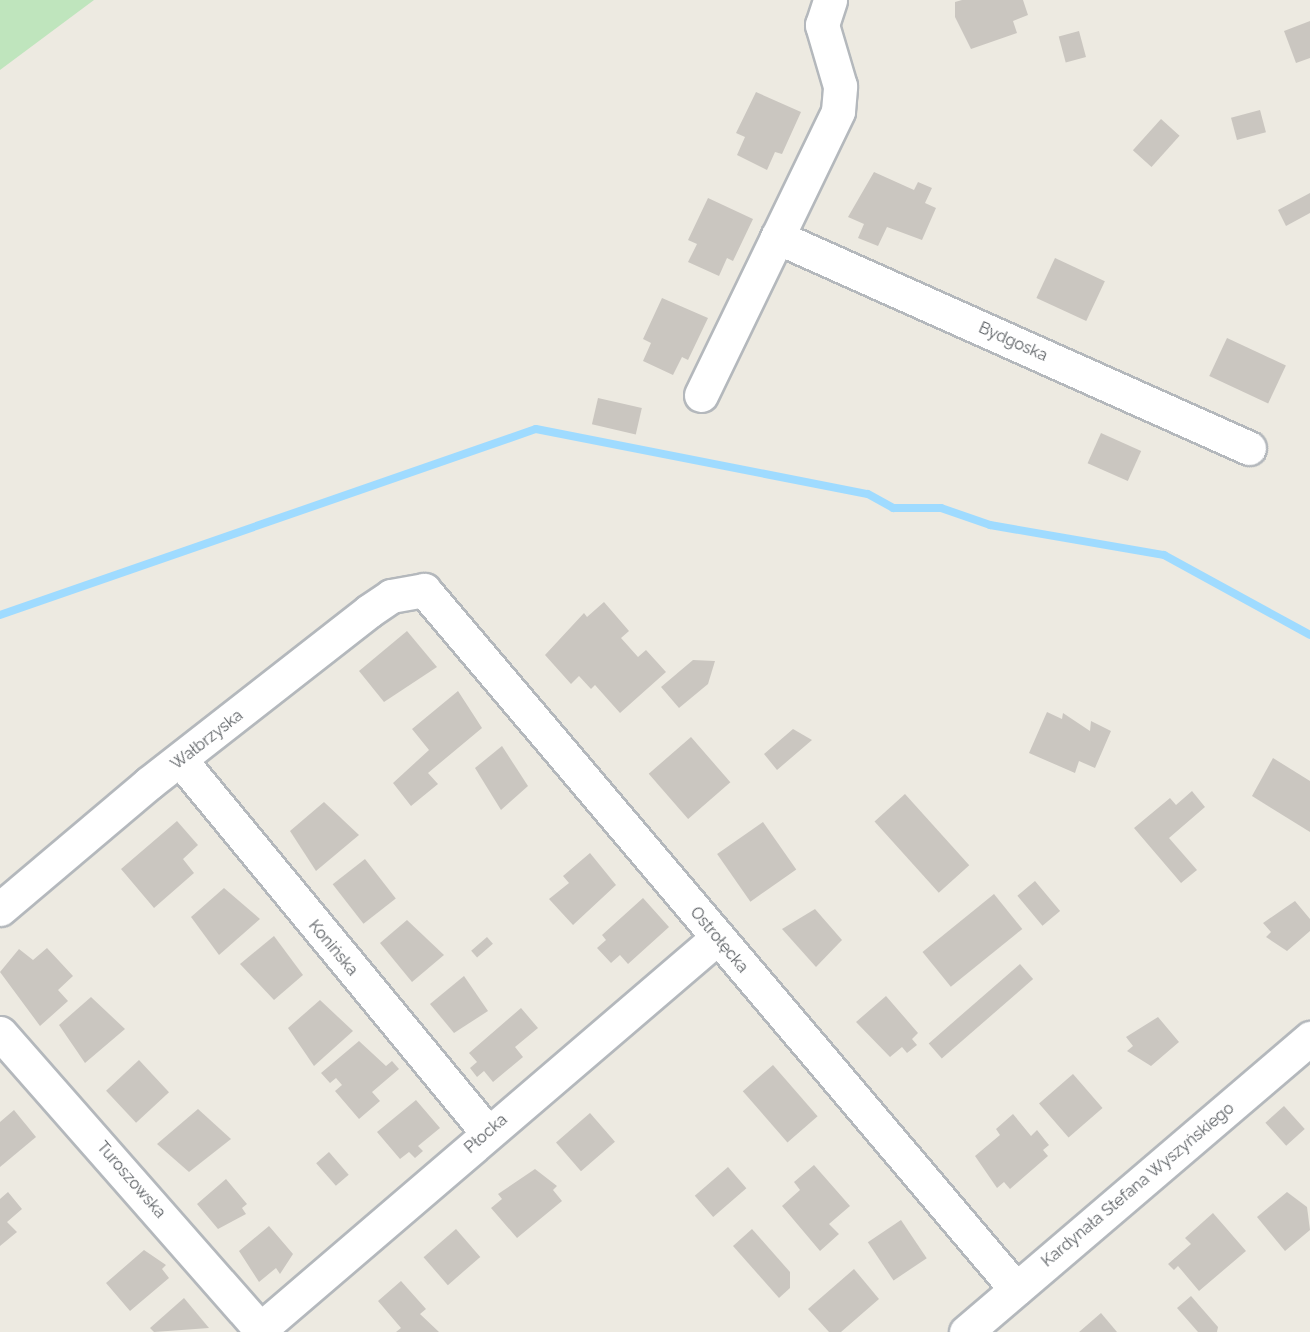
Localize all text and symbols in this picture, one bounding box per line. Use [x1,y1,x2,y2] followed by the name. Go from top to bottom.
[976,318,1050,366] street label: Bydgoska
[167,706,247,774] street label: Wałbrzyska
[686,903,752,977] street label: Ostrołęcka
[304,916,362,980] street label: Konińska
[1038,1099,1238,1271] street label: Kardynała Stefana Wyszyńskiego
[461,1110,511,1158] street label: Płocka
[93,1138,169,1222] street label: Turoszowska

